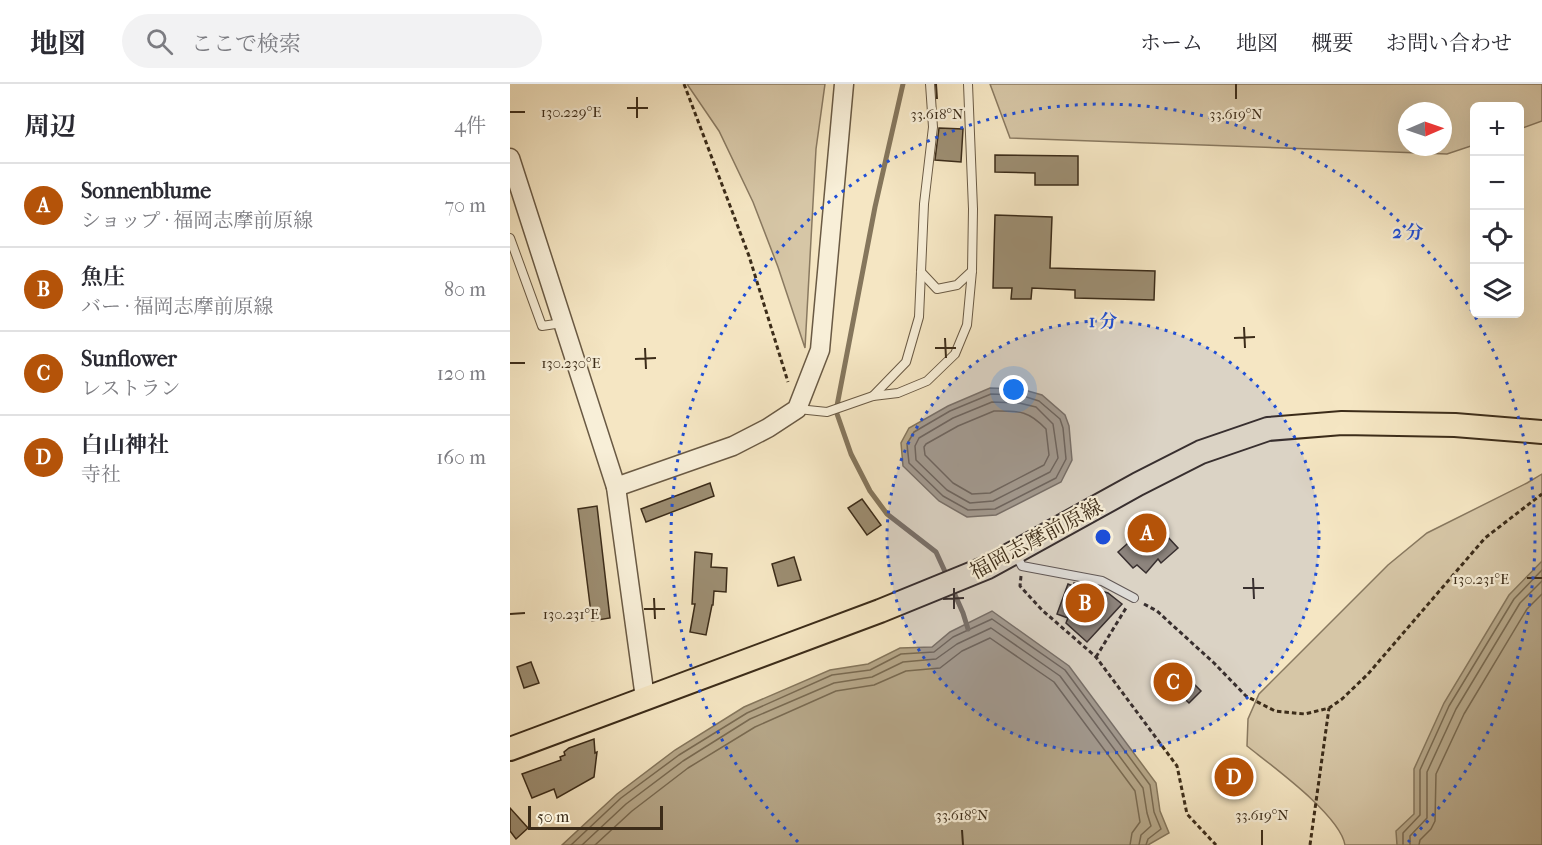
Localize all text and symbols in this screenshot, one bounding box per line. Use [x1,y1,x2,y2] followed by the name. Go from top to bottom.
[122,14,542,68] search box
[143,25,176,58] icon: search
[30,27,86,60] text: 地図
[191,31,301,57] text: ここで検索
[1140,31,1203,55] text: ホーム
[1236,31,1278,55] text: 地図
[1311,31,1353,55] text: 概要
[1386,31,1512,55] text: お問い合わせ
[1398,102,1452,156] north arrow
[1470,102,1524,318] map controls
[1470,102,1524,156] button: +
[541,103,601,121] text: 130.229°E
[911,105,964,123] text: 33.618°N
[1209,105,1263,123] text: 33.619°N
[24,111,76,142] text: 周辺
[454,114,486,137] text: 4件
[1470,156,1524,210] button: −
[81,178,211,204] text: Sonnenblume
[37,194,50,217] text: A
[444,194,486,217] text: 70 m
[81,209,313,232] text: ショップ · 福岡志摩前原線
[1470,210,1524,264] button: locate
[1392,222,1424,243] text: 2 分
[81,264,125,290] text: 魚庄
[1470,264,1524,318] button: layers
[37,278,50,301] text: B
[444,278,486,301] text: 80 m
[81,295,274,318] text: バー · 福岡志摩前原線
[1089,311,1117,332] text: 1 分
[81,346,177,372] text: Sunflower
[541,354,601,372] text: 130.230°E
[37,362,50,385] text: C
[437,362,486,385] text: 120 m
[999,375,1028,404] your location
[81,377,180,400] text: レストラン
[81,432,169,458] text: 白山神社
[36,446,51,469] text: D
[436,446,486,469] text: 160 m
[81,463,121,486] text: 寺社
[965,494,1107,584] street label: 福岡志摩前原線
[1128,510,1166,556] pin: A
[1093,527,1113,547] centre of rings
[1453,570,1509,588] text: 130.231°E
[1066,580,1104,626] pin: B
[543,605,599,623] text: 130.231°E
[1154,660,1192,704] pin: C
[1214,754,1254,800] pin: D
[528,803,663,830] scale bar
[936,806,989,824] text: 33.618°N
[1235,806,1289,824] text: 33.619°N
[537,807,569,826] text: 50 m

